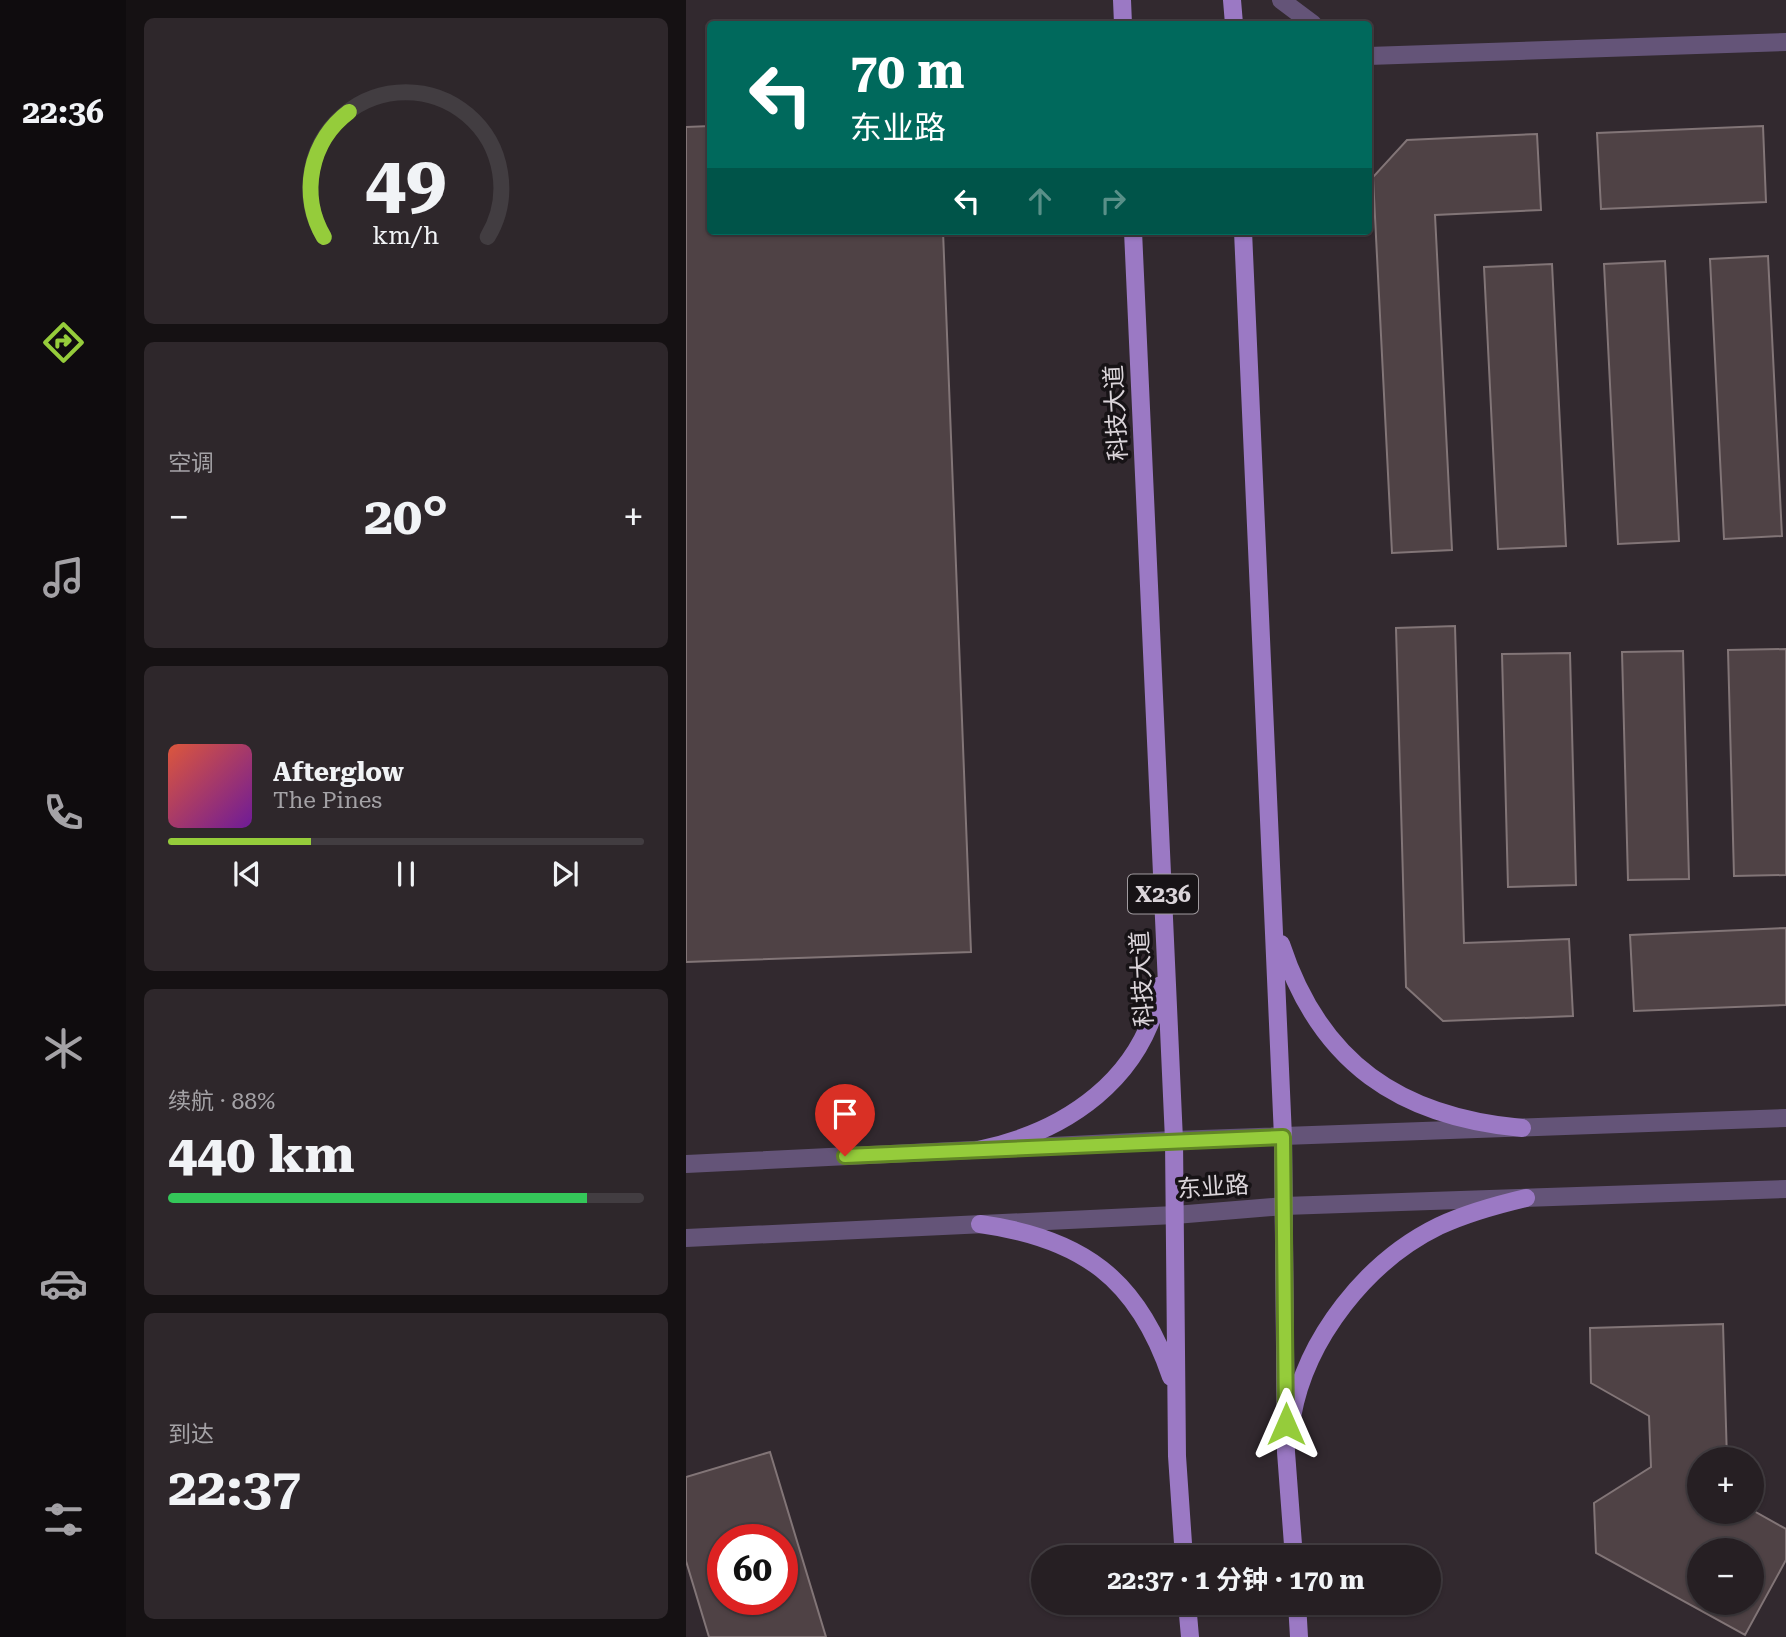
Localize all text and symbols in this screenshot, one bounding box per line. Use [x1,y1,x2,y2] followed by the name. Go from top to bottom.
[850,43,965,100] text: 70 m
[735,49,826,140] icon: left
[22,93,104,131] text: 22:36
[850,109,946,147] text: 东业路
[365,140,447,225] text: 49
[948,182,986,220] icon: left
[1021,182,1059,220] icon: ahead
[1094,182,1132,220] icon: right
[373,221,439,250] text: km/h
[39,318,88,367] icon: directions
[1100,364,1132,462] street label: 科技大道
[168,450,214,477] text: 空调
[364,486,448,547] text: 20°
[168,495,189,539] text: −
[623,495,644,539] text: +
[39,553,88,602] icon: music
[273,757,404,787] text: Afterglow
[273,787,382,814] text: The Pines
[39,788,88,837] icon: phone
[228,855,266,893] icon: previous
[387,855,425,893] icon: pause
[546,855,584,893] icon: next
[1128,874,1198,914] road number: X236
[1126,930,1158,1028] street label: 科技大道
[39,1024,88,1073] icon: climate
[815,1084,875,1156] pin
[168,1088,275,1115] text: 续航 · 88%
[826,1095,864,1133] icon: arrive
[168,1124,355,1185] text: 440 km
[1176,1171,1250,1203] street label: 东业路
[39,1259,88,1308] icon: car
[1249,1387,1323,1461] position arrow
[168,1421,214,1448] text: 到达
[1687,1447,1764,1615] map controls
[1687,1447,1764,1524] button: +
[168,1457,301,1518] text: 22:37
[39,1495,88,1544] icon: filters
[707,1524,798,1615] speed limit sign: 60
[1687,1538,1764,1615] button: −
[1107,1565,1365,1595] text: 22:37 · 1 分钟 · 170 m

